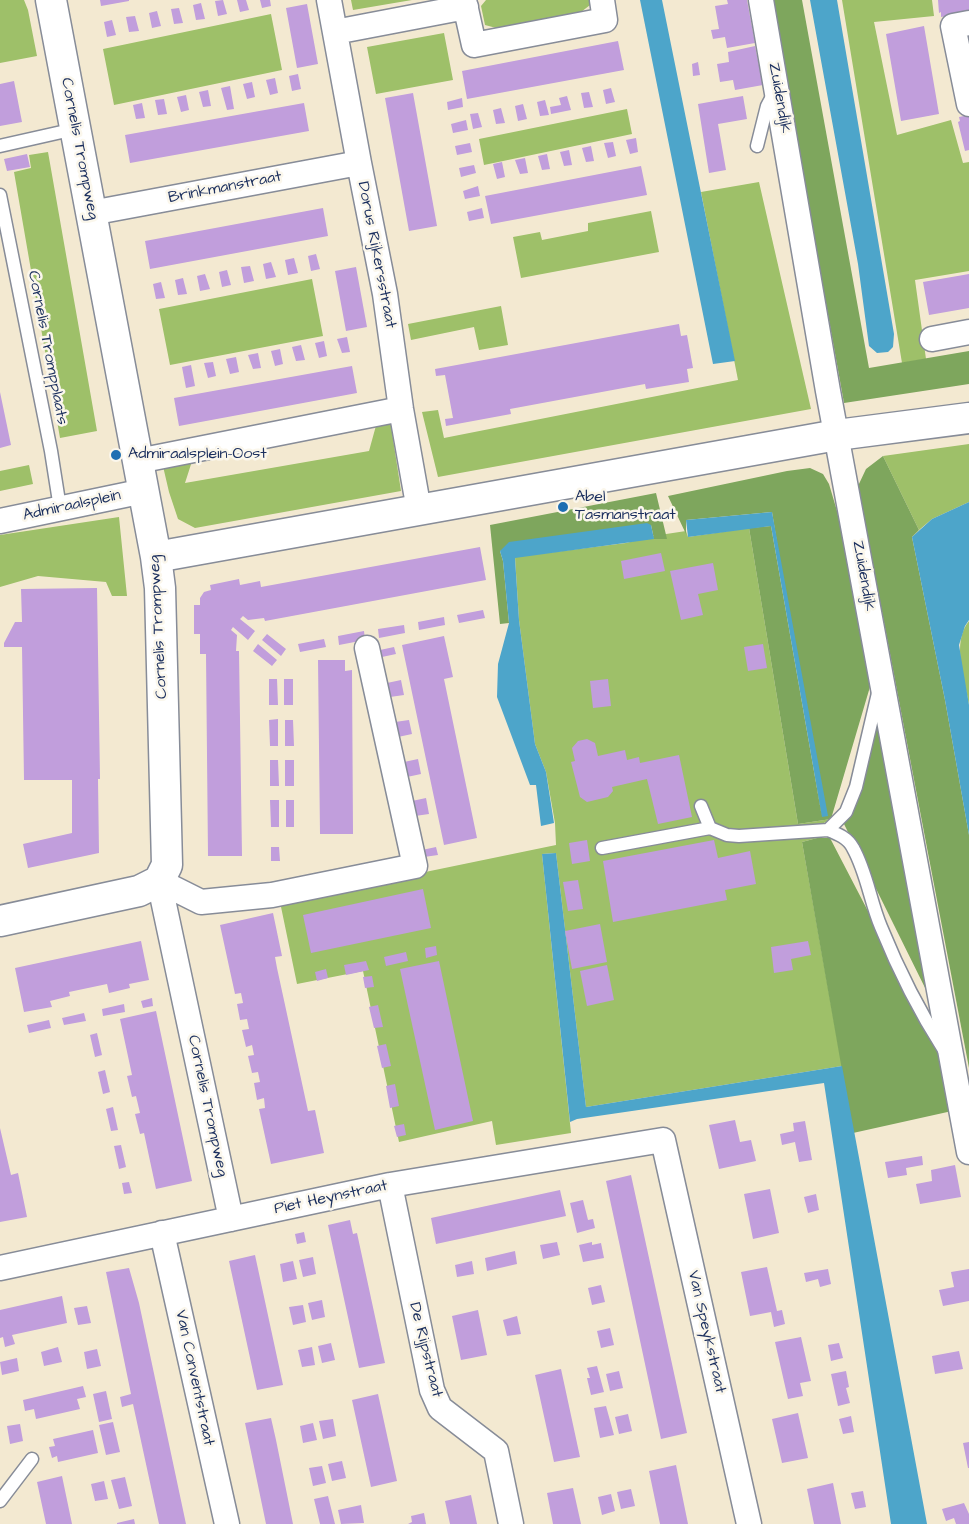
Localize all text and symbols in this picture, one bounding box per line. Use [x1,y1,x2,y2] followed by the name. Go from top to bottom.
[763,61,795,135] street label: Zuidendijk
[56,76,102,222] street label: Cornelis Trompweg
[167,168,283,208] street label: Brinkmanstraat
[352,180,400,330] street label: Dorus Rijkersstraat
[23,269,71,427] street label: Cornelis Trompplaats
[128,445,267,465] place label: Admiraalsplein-Oost
[109,448,123,462] marker: Admiraalsplein-Oost
[21,486,123,526] street label: Admiraalsplein
[575,488,676,526] place label: Abel Tasmanstraat
[556,500,570,514] marker: Abel Tasmanstraat
[847,539,879,613] street label: Zuidendijk
[146,555,172,699] street label: Cornelis Trompweg
[183,1033,231,1179] street label: Cornelis Trompweg
[273,1177,389,1219] street label: Piet Heynstraat
[683,1269,729,1395] street label: Van Speykstraat
[404,1301,446,1399] street label: De Rijpstraat
[170,1308,218,1448] street label: Van Conventstraat

